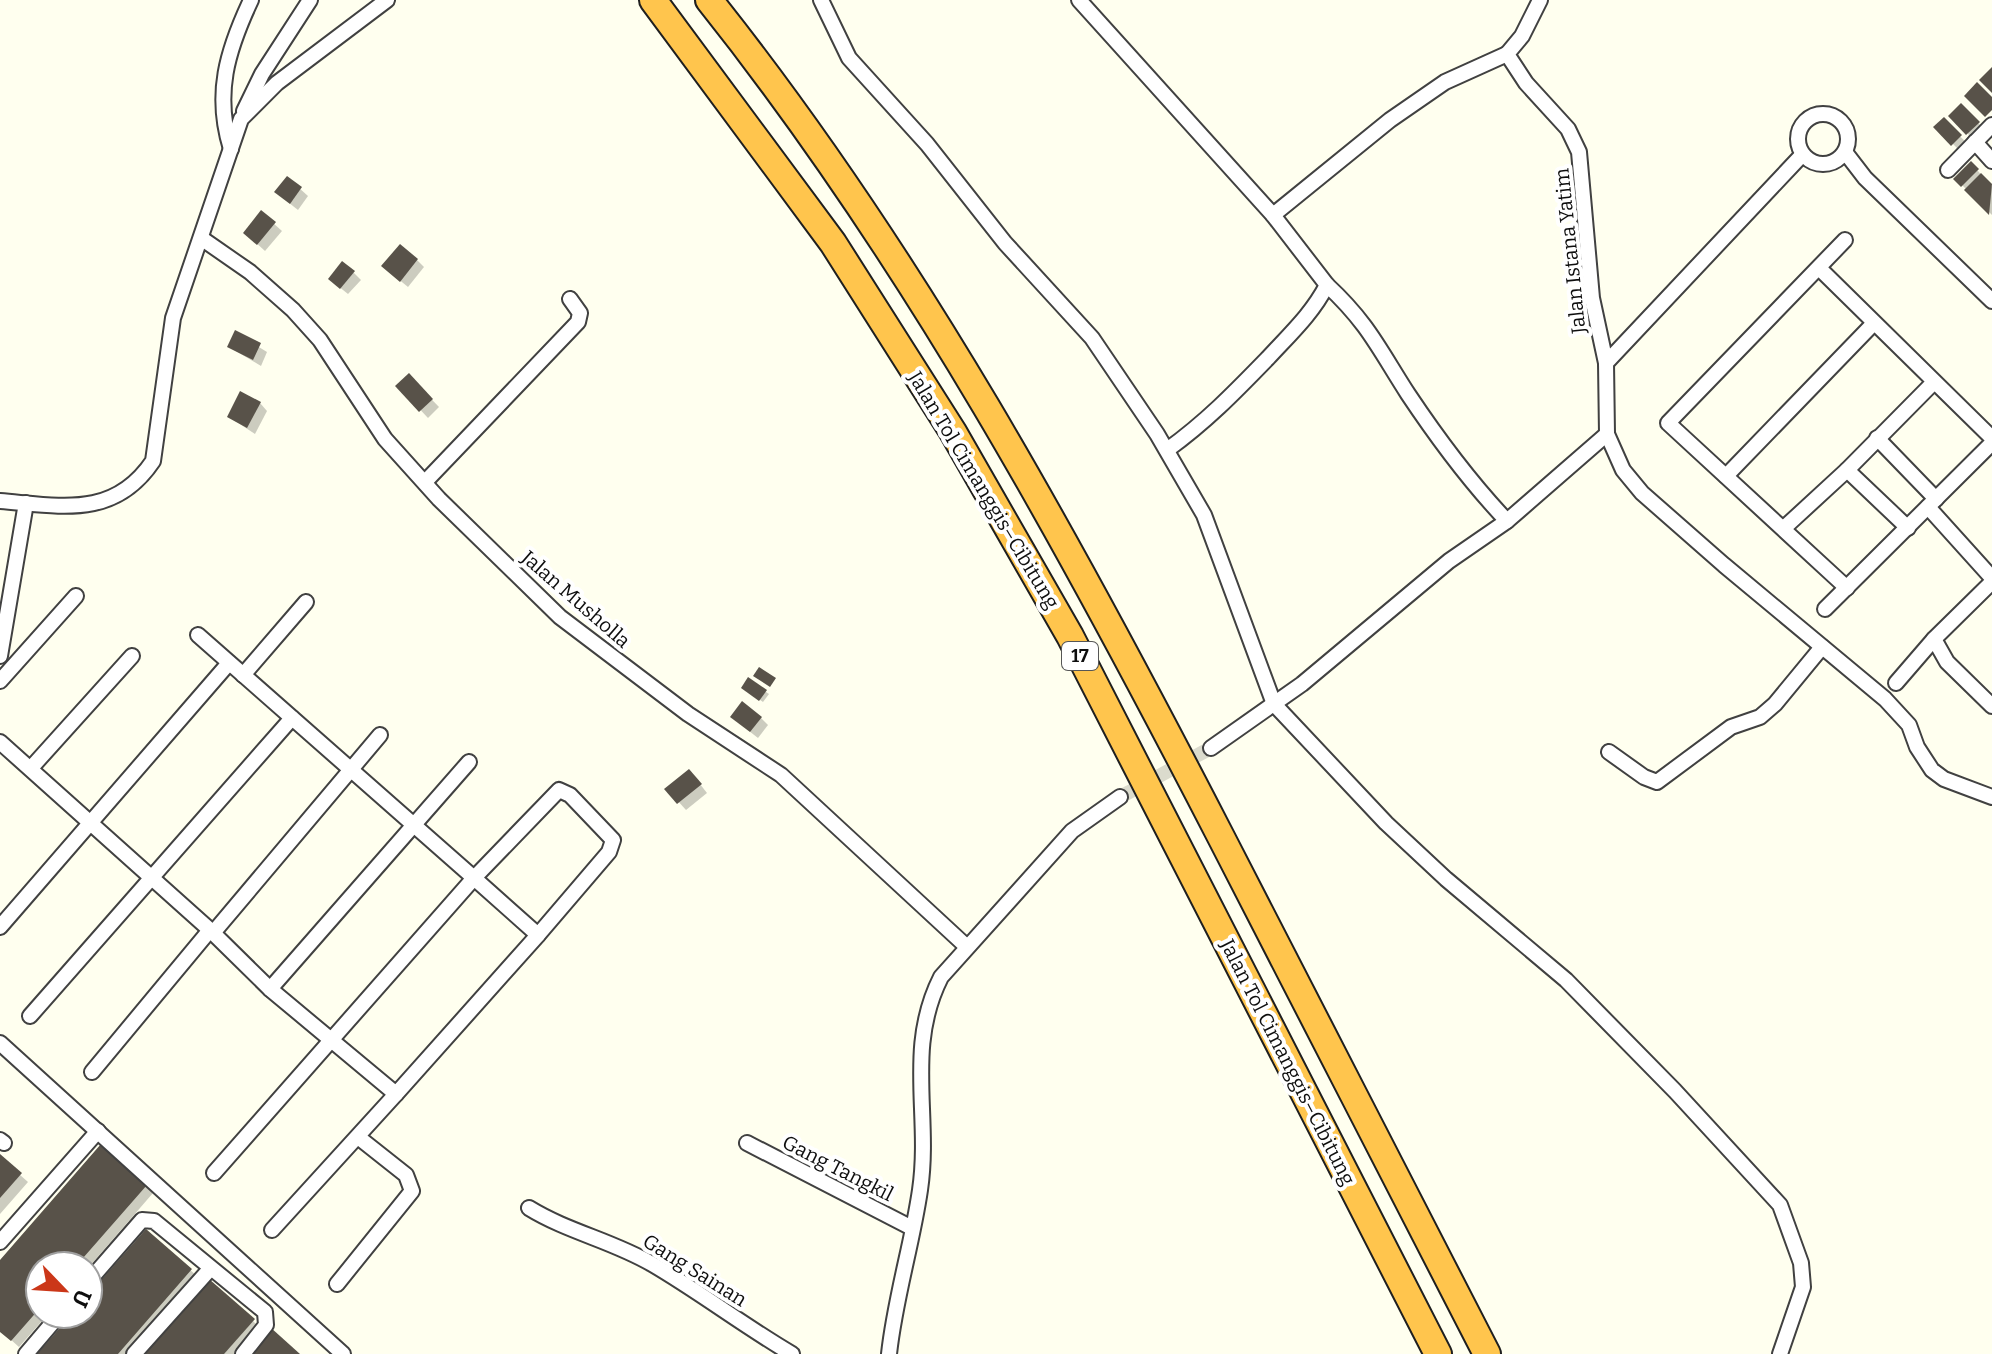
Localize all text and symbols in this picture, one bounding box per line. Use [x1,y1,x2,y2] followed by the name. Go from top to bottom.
[1549,167,1591,336] street label: Jalan Istana Yatim
[903,366,1064,613] street label: Jalan Tol Cimanggis–Cibitung
[516,545,635,653] street label: Jalan Musholla
[1062,642,1098,670] road number: 17
[1215,934,1361,1189] street label: Jalan Tol Cimanggis–Cibitung
[779,1130,898,1206] street label: Gang Tangkil
[639,1229,752,1312] street label: Gang Sainan
[24,1250,104,1330] north arrow
[66,1285,97,1311] text: U

